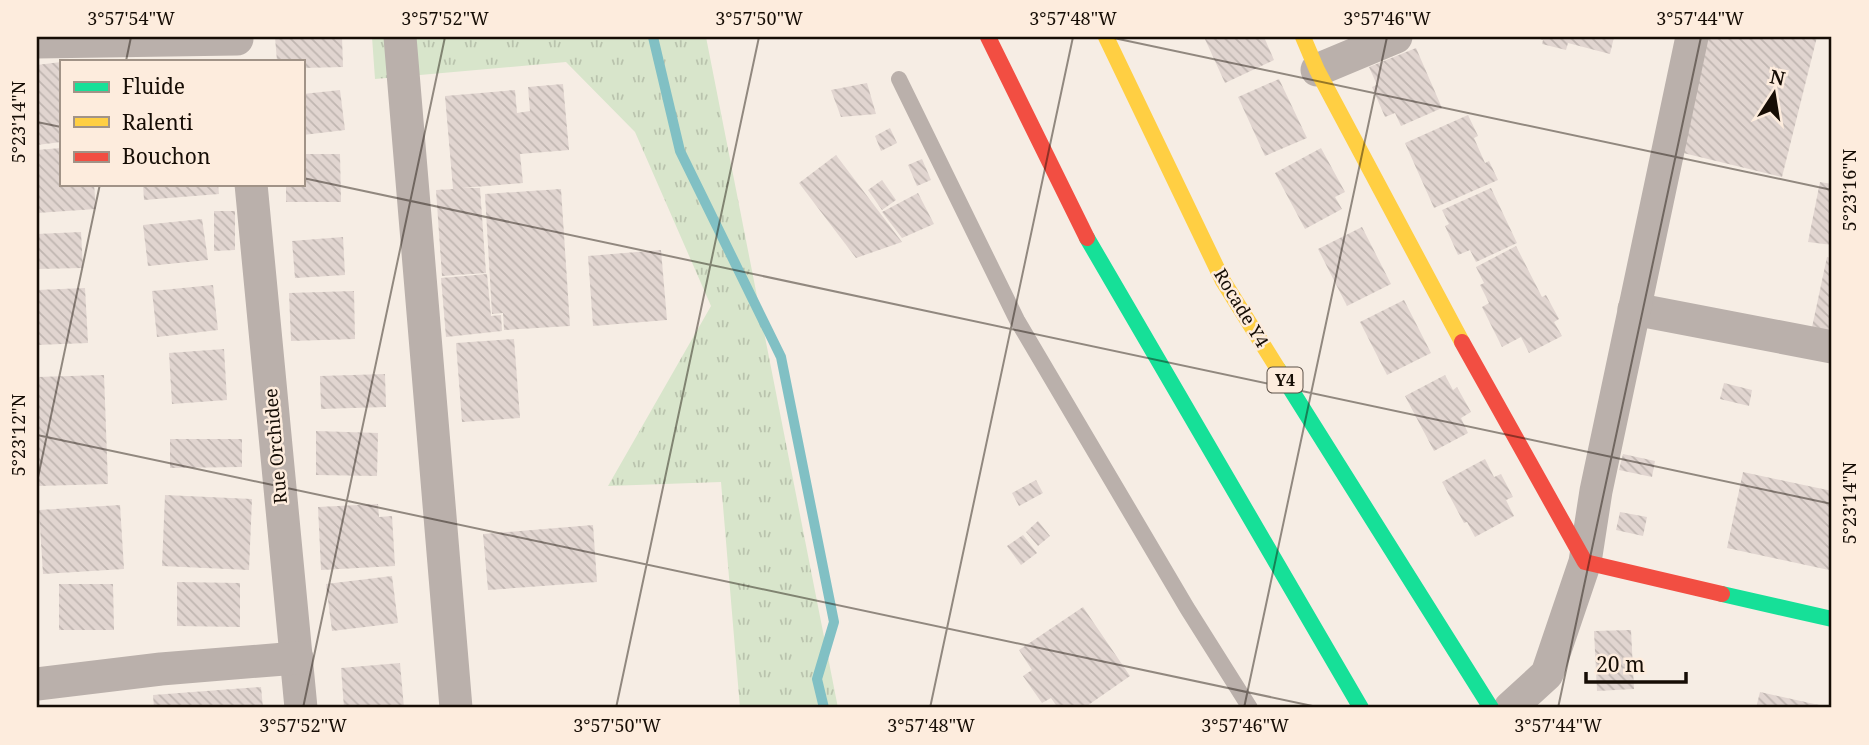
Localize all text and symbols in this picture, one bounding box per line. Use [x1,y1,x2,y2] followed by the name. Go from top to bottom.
[87,6,175,30] text: 3°57'54"W
[401,6,489,30] text: 3°57'52"W
[715,6,803,30] text: 3°57'50"W
[1029,6,1117,30] text: 3°57'48"W
[1343,6,1431,30] text: 3°57'46"W
[1656,6,1744,30] text: 3°57'44"W
[60,60,304,186] legend
[1740,60,1810,130] north arrow
[1768,63,1788,92] text: N
[122,72,185,100] text: Fluide
[6,80,30,163] text: 5°23'14"N
[122,108,193,136] text: Ralenti
[122,142,211,170] text: Bouchon
[1837,148,1861,231] text: 5°23'16"N
[1209,264,1275,351] street label: Rocade Y4
[1268,368,1302,392] road number: Y4
[258,387,292,505] street label: Rue Orchidee
[6,393,30,476] text: 5°23'12"N
[1837,461,1861,544] text: 5°23'14"N
[1586,640,1685,684] scale bar
[1596,650,1645,678] text: 20 m
[259,713,347,737] text: 3°57'52"W
[573,713,661,737] text: 3°57'50"W
[887,713,975,737] text: 3°57'48"W
[1201,713,1289,737] text: 3°57'46"W
[1514,713,1602,737] text: 3°57'44"W

